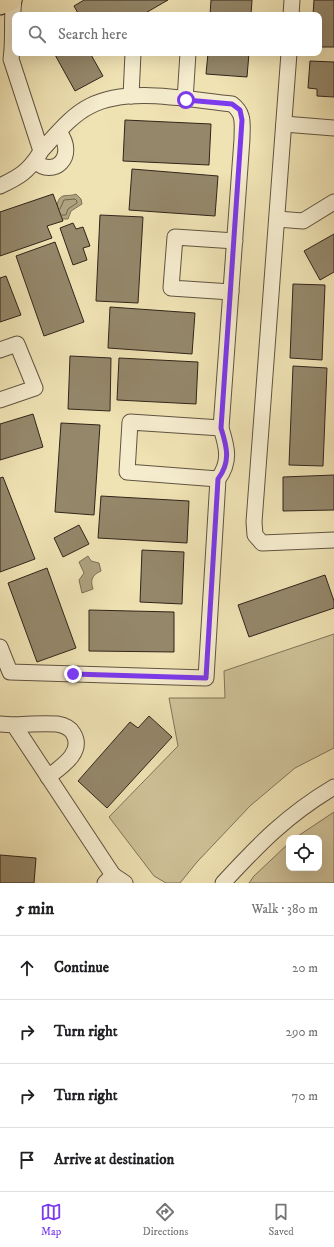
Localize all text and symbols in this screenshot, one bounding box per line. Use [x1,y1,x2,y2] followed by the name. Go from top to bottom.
[12,12,322,56] search box
[26,23,48,45] icon: search
[58,25,127,44] text: Search here
[177,91,195,109] route start
[64,665,82,683] route end
[286,835,322,871] map controls
[286,835,322,871] button: locate
[16,898,54,920] text: 5 min
[251,901,318,917] text: Walk · 380 m
[16,957,38,979] icon: ahead
[54,958,109,977] text: Continue
[292,960,318,976] text: 20 m
[16,1021,38,1043] icon: right
[54,1022,117,1041] text: Turn right
[286,1024,318,1040] text: 290 m
[16,1085,38,1107] icon: right
[54,1086,117,1105] text: Turn right
[292,1088,318,1104] text: 70 m
[16,1149,38,1171] icon: arrive
[54,1150,174,1169] text: Arrive at destination
[40,1201,62,1239] tab: Map
[143,1201,188,1239] tab: Directions
[269,1201,294,1239] tab: Saved

